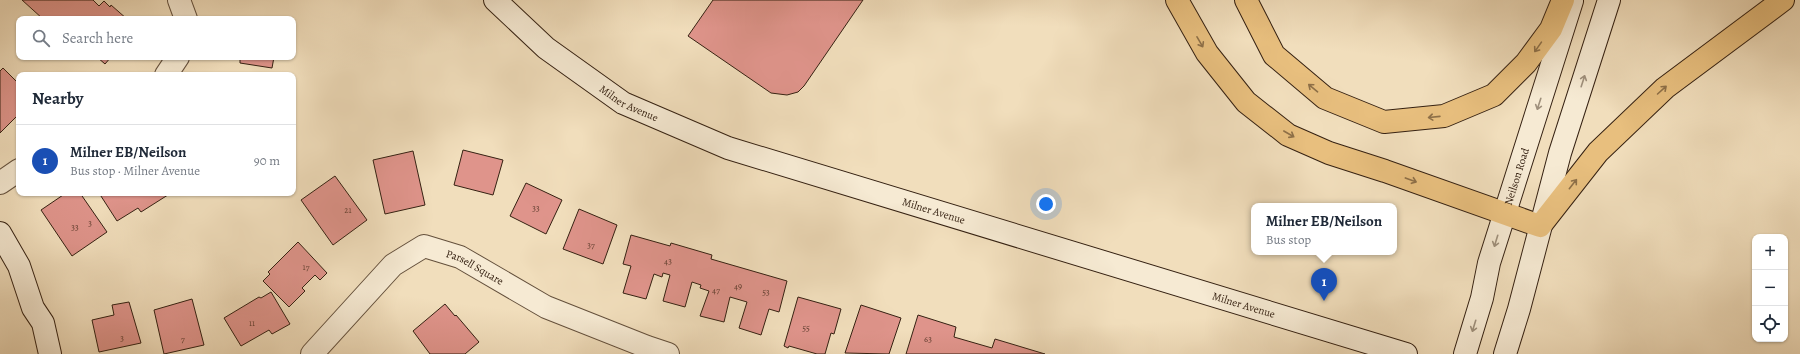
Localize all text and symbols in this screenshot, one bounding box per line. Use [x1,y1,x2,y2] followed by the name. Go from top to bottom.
[16,16,296,60] search box
[30,27,52,49] icon: search
[62,28,133,48] text: Search here
[1196,36,1204,48] one-way arrow
[1534,41,1542,52] one-way arrow
[1580,75,1587,88] one-way arrow
[596,81,661,125] street label: Milner Avenue
[1307,83,1318,92] one-way arrow
[1657,86,1668,95] one-way arrow
[32,87,83,110] text: Nearby
[1535,97,1542,110] one-way arrow
[1428,113,1441,120] one-way arrow
[1283,131,1295,139] one-way arrow
[70,142,186,162] text: Milner EB/Neilson
[1501,146,1533,207] street label: Neilson Road
[43,152,47,169] text: 1
[254,152,280,169] text: 90 m
[70,162,200,179] text: Bus stop · Milner Avenue
[1404,177,1416,185] one-way arrow
[1568,179,1577,190] one-way arrow
[900,194,967,228] street label: Milner Avenue
[1036,194,1056,214] your location
[532,202,540,214] house number: 33
[1251,203,1397,255] popup
[344,204,352,216] house number: 21
[1266,211,1382,231] text: Milner EB/Neilson
[88,217,92,229] house number: 3
[71,221,79,233] house number: 33
[1266,231,1311,248] text: Bus stop
[1492,234,1499,247] one-way arrow
[1752,234,1788,342] map controls
[1752,234,1788,270] button: +
[587,239,595,251] house number: 37
[444,246,506,289] street label: Parsell Square
[664,255,672,267] house number: 43
[303,261,310,273] house number: 17
[1311,268,1337,301] pin: 1
[1752,270,1788,306] button: −
[734,280,742,292] house number: 49
[712,284,720,296] house number: 47
[762,286,770,298] house number: 53
[1210,289,1277,322] street label: Milner Avenue
[1752,306,1788,342] button: locate
[249,317,255,329] house number: 11
[1470,319,1477,332] one-way arrow
[802,322,810,334] house number: 55
[120,332,124,344] house number: 3
[181,333,185,345] house number: 7
[924,333,932,345] house number: 63

